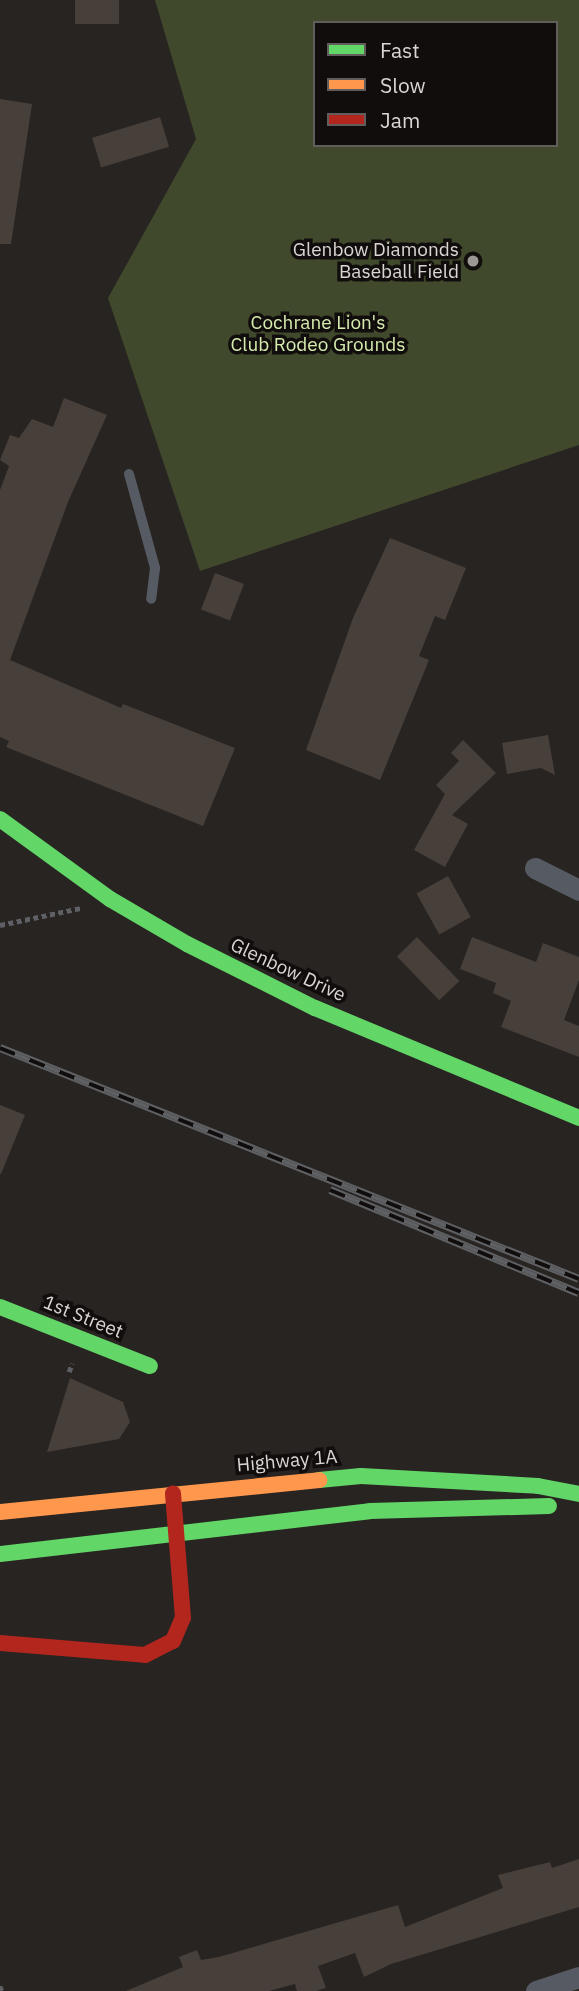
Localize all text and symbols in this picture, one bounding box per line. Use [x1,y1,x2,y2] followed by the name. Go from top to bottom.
[313,21,558,147] legend
[380,36,420,64] text: Fast
[380,71,426,99] text: Slow
[380,106,420,134] text: Jam
[293,239,459,283] place label: Glenbow Diamonds Baseball Field
[465,253,481,269] marker: Glenbow Diamonds Baseball Field
[231,312,405,356] park label: Cochrane Lion's Club Rodeo Grounds
[227,933,349,1007] street label: Glenbow Drive
[40,1291,126,1343] street label: 1st Street
[236,1445,338,1477] street label: Highway 1A

